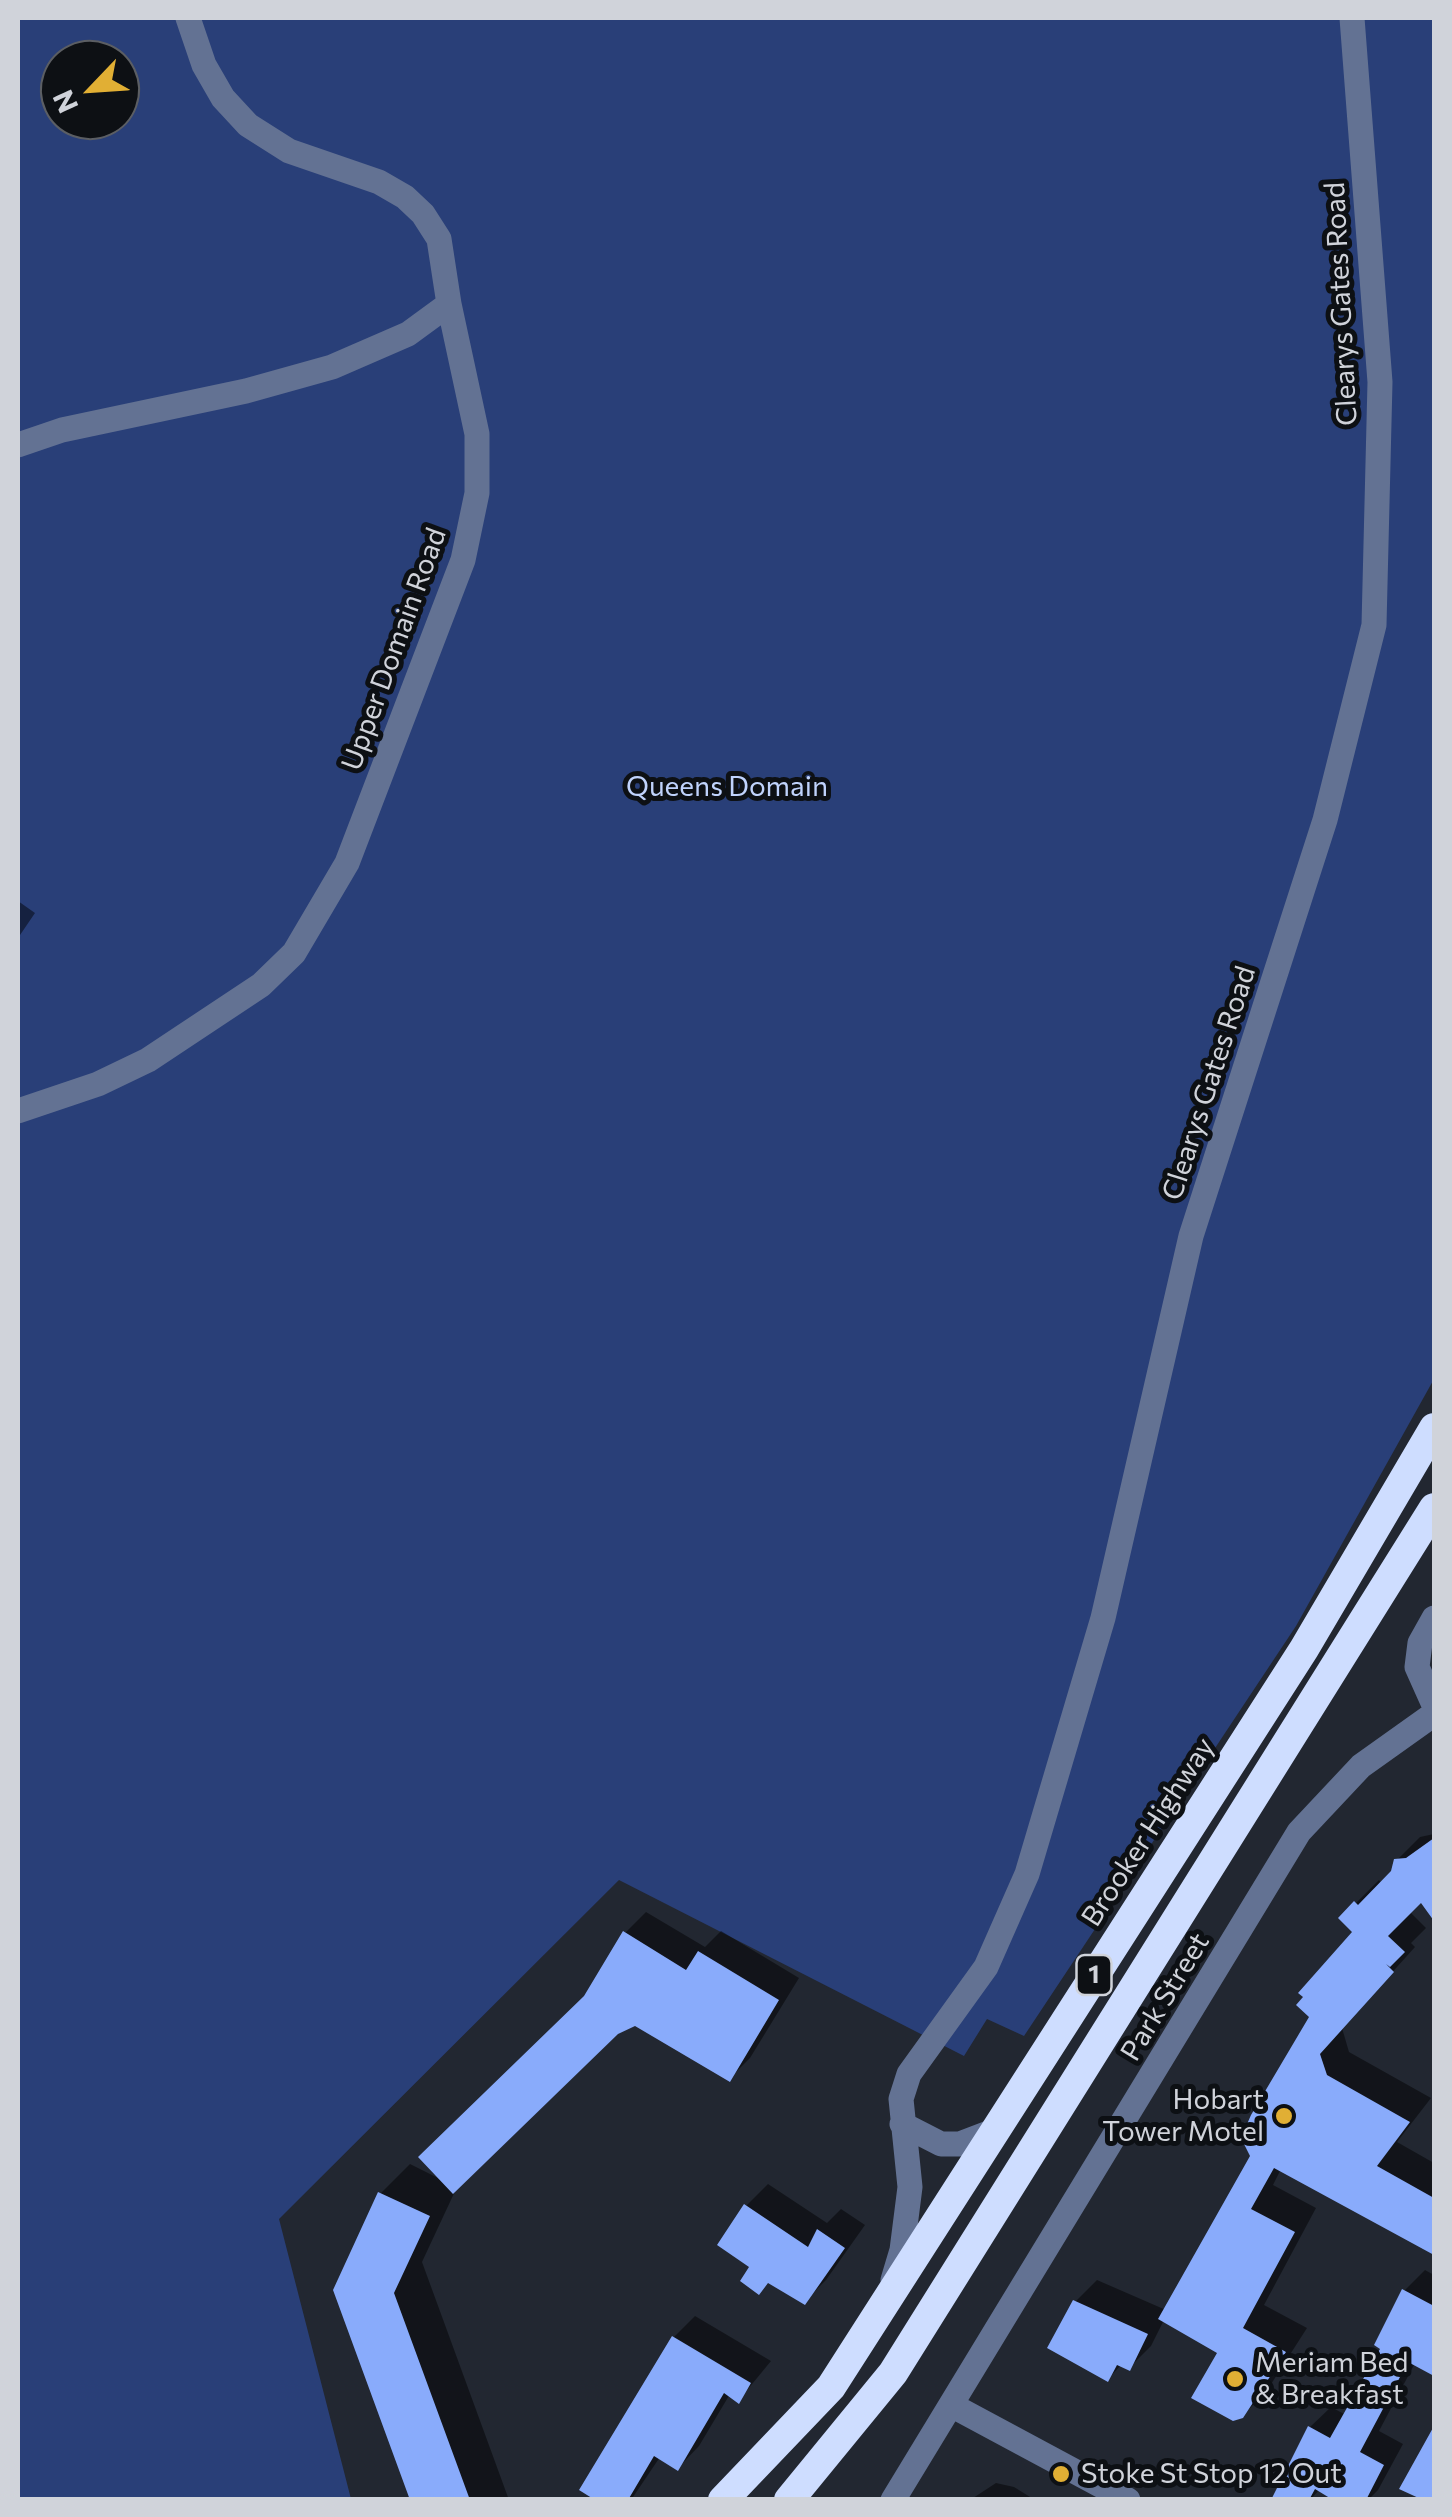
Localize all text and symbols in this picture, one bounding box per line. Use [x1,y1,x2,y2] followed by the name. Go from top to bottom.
[40,40,140,140] north arrow
[45,85,84,119] text: N
[1318,181,1364,427] street label: Clearys Gates Road
[335,523,453,775] street label: Upper Domain Road
[626,770,828,804] park label: Queens Domain
[1155,962,1263,1204] street label: Clearys Gates Road
[1075,1731,1221,1933] street label: Brooker Highway
[1114,1927,1216,2067] street label: Park Street
[1076,1955,1112,1995] road number: 1
[1102,2083,1264,2149] place label: Hobart Tower Motel
[1273,2105,1295,2127] marker: Hobart Tower Motel
[1255,2346,1408,2412] place label: Meriam Bed & Breakfast
[1224,2368,1246,2390] marker: Meriam Bed & Breakfast
[1081,2457,1342,2491] place label: Stoke St Stop 12 Out
[1050,2463,1072,2485] marker: Stoke St Stop 12 Out

